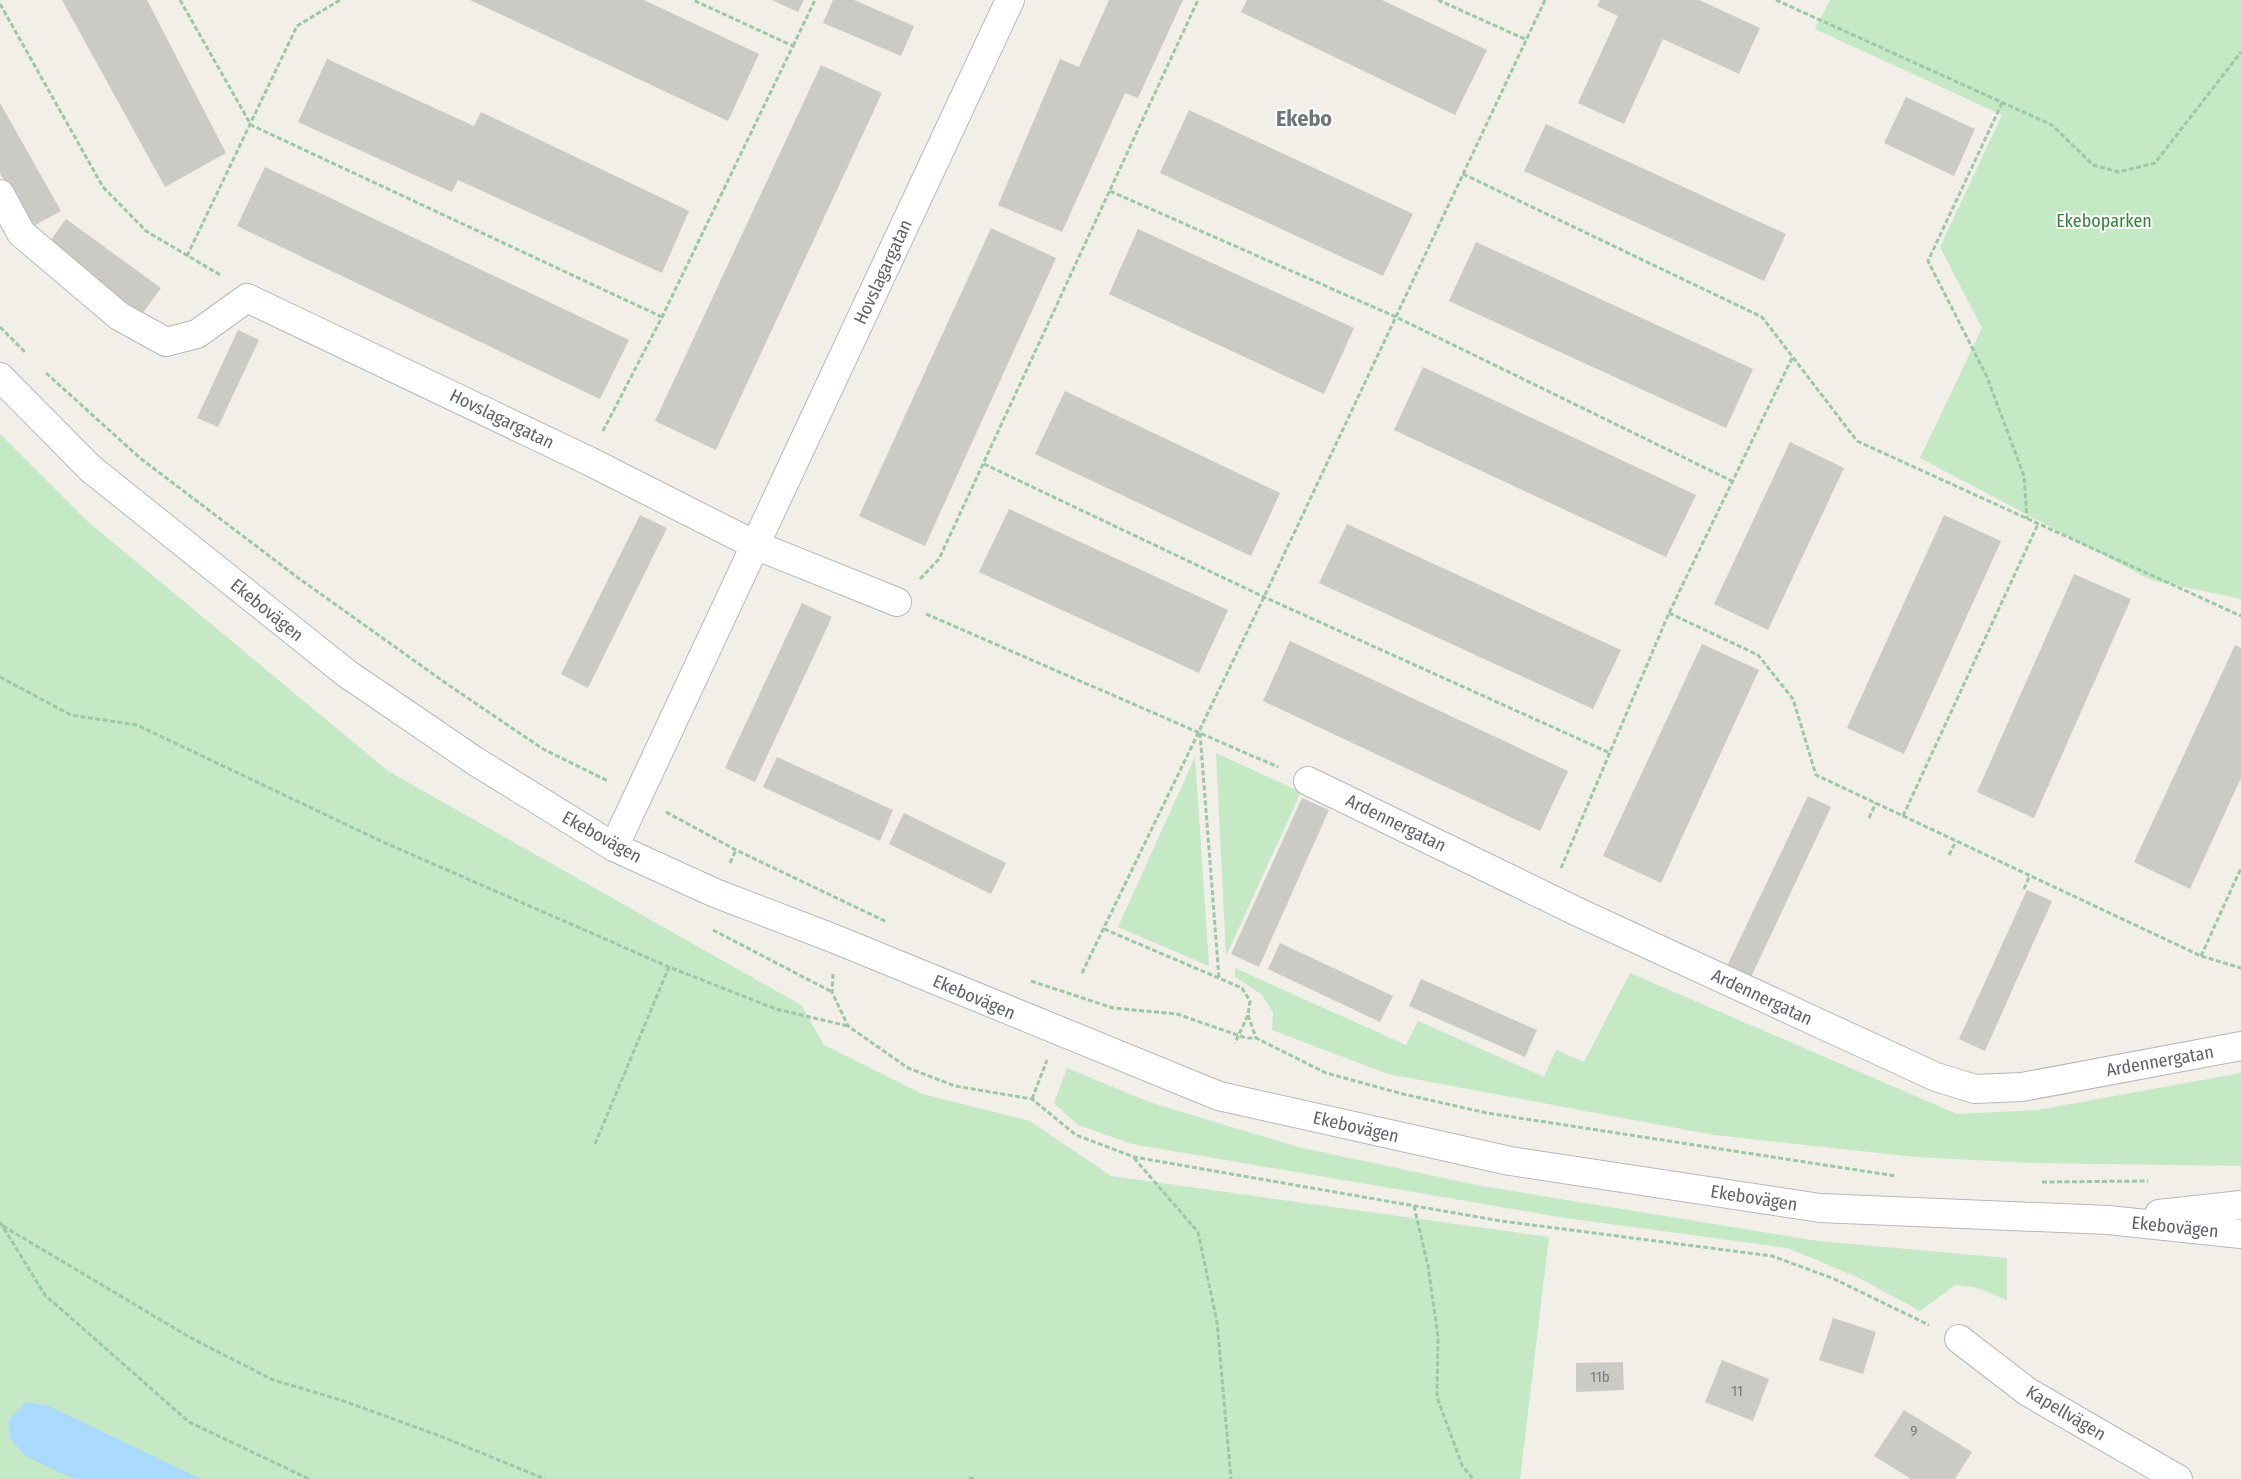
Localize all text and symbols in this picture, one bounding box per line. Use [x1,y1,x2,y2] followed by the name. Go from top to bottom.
[1276,105,1332,132] district label: Ekebo
[2056,210,2152,232] park label: Ekeboparken
[849,216,917,328] street label: Hovslagargatan
[446,384,558,454] street label: Hovslagargatan
[226,574,308,646] street label: Ekebovägen
[1342,789,1450,857] street label: Ardennergatan
[558,806,646,868] street label: Ekebovägen
[1708,964,1816,1030] street label: Ardennergatan
[929,970,1019,1024] street label: Ekebovägen
[2105,1041,2215,1081] street label: Ardennergatan
[1311,1106,1401,1148] street label: Ekebovägen
[1709,1180,1799,1216] street label: Ekebovägen
[2130,1211,2220,1243] street label: Ekebovägen
[1590,1368,1610,1386] house number: 11b
[2022,1381,2110,1445] street label: Kapellvägen
[1731,1382,1743,1400] house number: 11
[1910,1422,1918,1440] house number: 9

